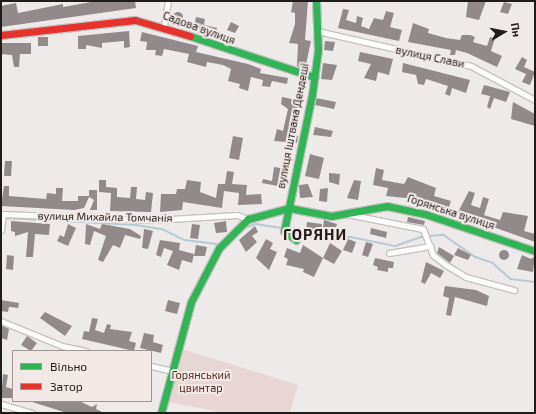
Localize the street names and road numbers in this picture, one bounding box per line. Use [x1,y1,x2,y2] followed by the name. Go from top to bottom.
[161,9,237,47] street label: Садова вулиця
[394,43,466,71] street label: вулиця Слави
[274,62,312,190] street label: вулиця Іштвана Дендеші
[406,192,496,232] street label: Горянська вулиця
[37,209,173,225] street label: вулиця Михайла Томчанія

